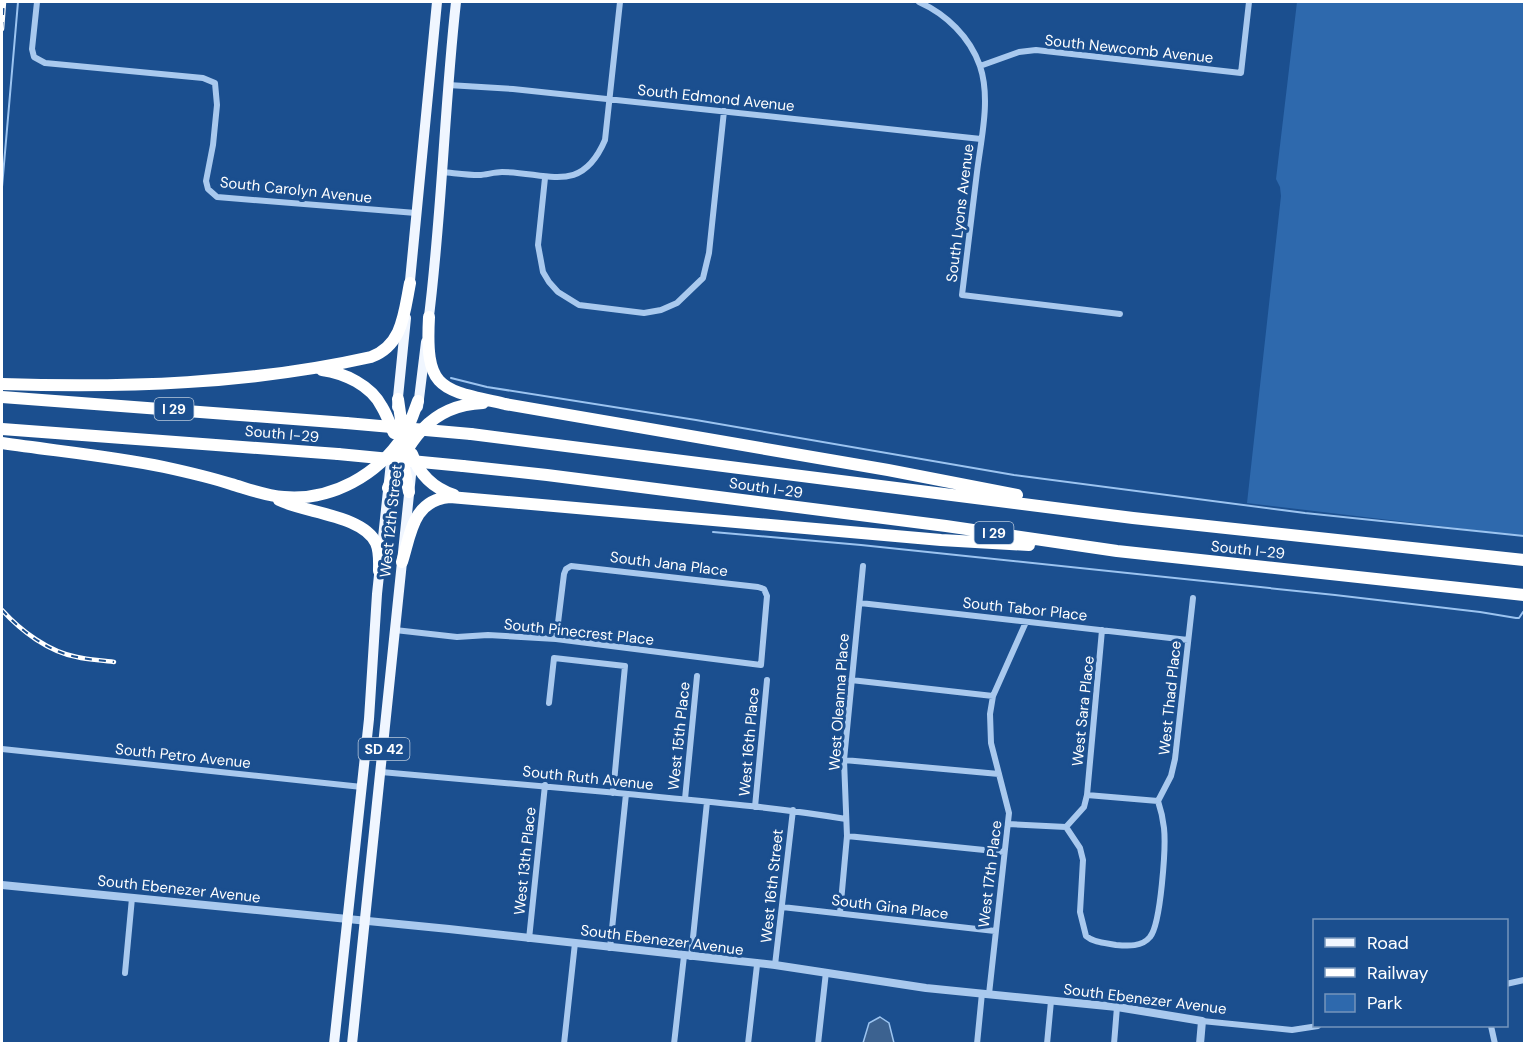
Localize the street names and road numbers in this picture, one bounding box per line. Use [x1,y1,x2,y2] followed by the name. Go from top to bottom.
[1044,30,1214,68] street label: South Newcomb Avenue
[636,80,796,116] street label: South Edmond Avenue
[942,143,978,283] street label: South Lyons Avenue
[219,172,373,208] street label: South Carolyn Avenue
[154,398,194,420] road number: I 29
[244,421,320,447] street label: South I-29
[375,463,407,579] street label: West 12th Street
[728,473,804,503] street label: South I-29
[974,522,1014,544] road number: I 29
[1210,536,1286,564] street label: South I-29
[609,547,729,581] street label: South Jana Place
[962,593,1088,625] street label: South Tabor Place
[503,614,655,650] street label: South Pinecrest Place
[824,633,854,771] street label: West Oleanna Place
[1154,640,1186,756] street label: West Thad Place
[1067,655,1099,767] street label: West Sara Place
[663,681,695,791] street label: West 15th Place
[734,687,764,797] street label: West 16th Place
[358,738,410,760] road number: SD 42
[114,739,252,773] street label: South Petro Avenue
[521,761,655,795] street label: South Ruth Avenue
[509,806,541,916] street label: West 13th Place
[974,819,1006,929] street label: West 17th Place
[756,828,788,944] street label: West 16th Street
[96,870,262,908] street label: South Ebenezer Avenue
[830,890,950,924] street label: South Gina Place
[579,920,745,960] street label: South Ebenezer Avenue
[1062,979,1228,1019] street label: South Ebenezer Avenue

